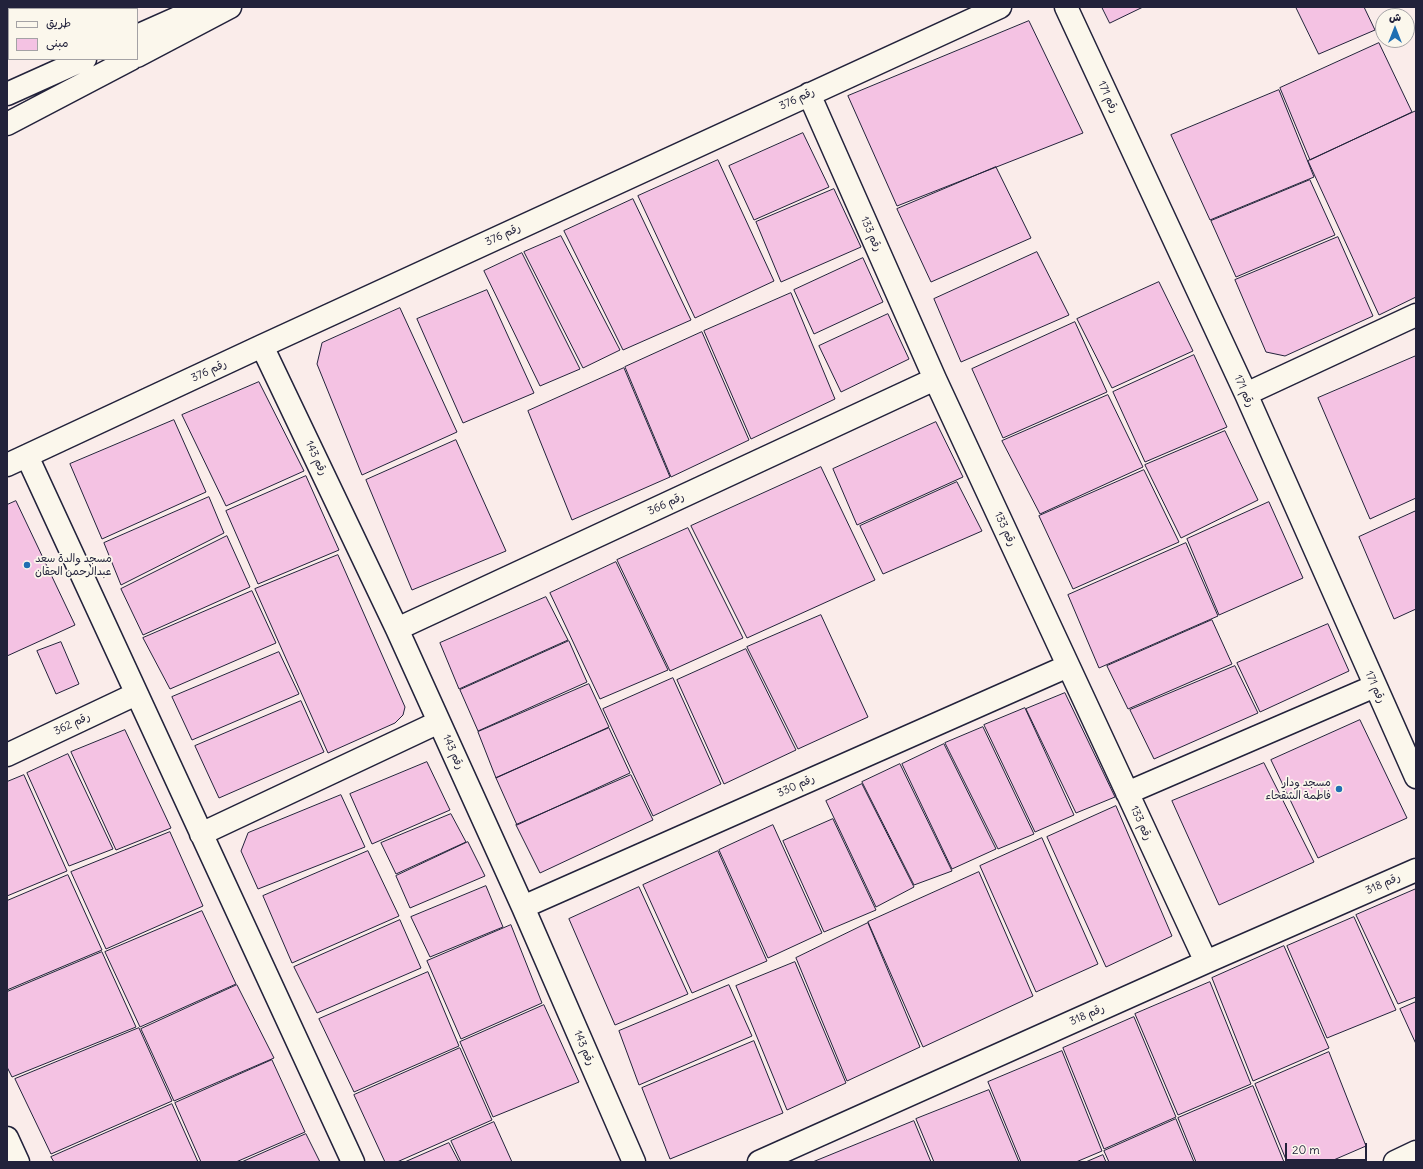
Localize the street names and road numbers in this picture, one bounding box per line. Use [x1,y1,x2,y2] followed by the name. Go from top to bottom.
[1095,79,1121,115] street label: رقم 171
[777,85,817,113] street label: رقم 376
[858,215,884,253] street label: رقم 133
[483,221,523,249] street label: رقم 376
[189,357,229,385] street label: رقم 376
[1231,373,1257,409] street label: رقم 171
[302,439,330,477] street label: رقم 143
[646,490,686,518] street label: رقم 366
[991,510,1019,548] street label: رقم 133
[1362,669,1388,705] street label: رقم 171
[52,710,92,738] street label: رقم 362
[439,733,467,771] street label: رقم 143
[775,772,817,800] street label: رقم 330
[1127,804,1155,842] street label: رقم 133
[1364,871,1402,897] street label: رقم 318
[1068,1002,1106,1028] street label: رقم 318
[571,1029,597,1067] street label: رقم 143

